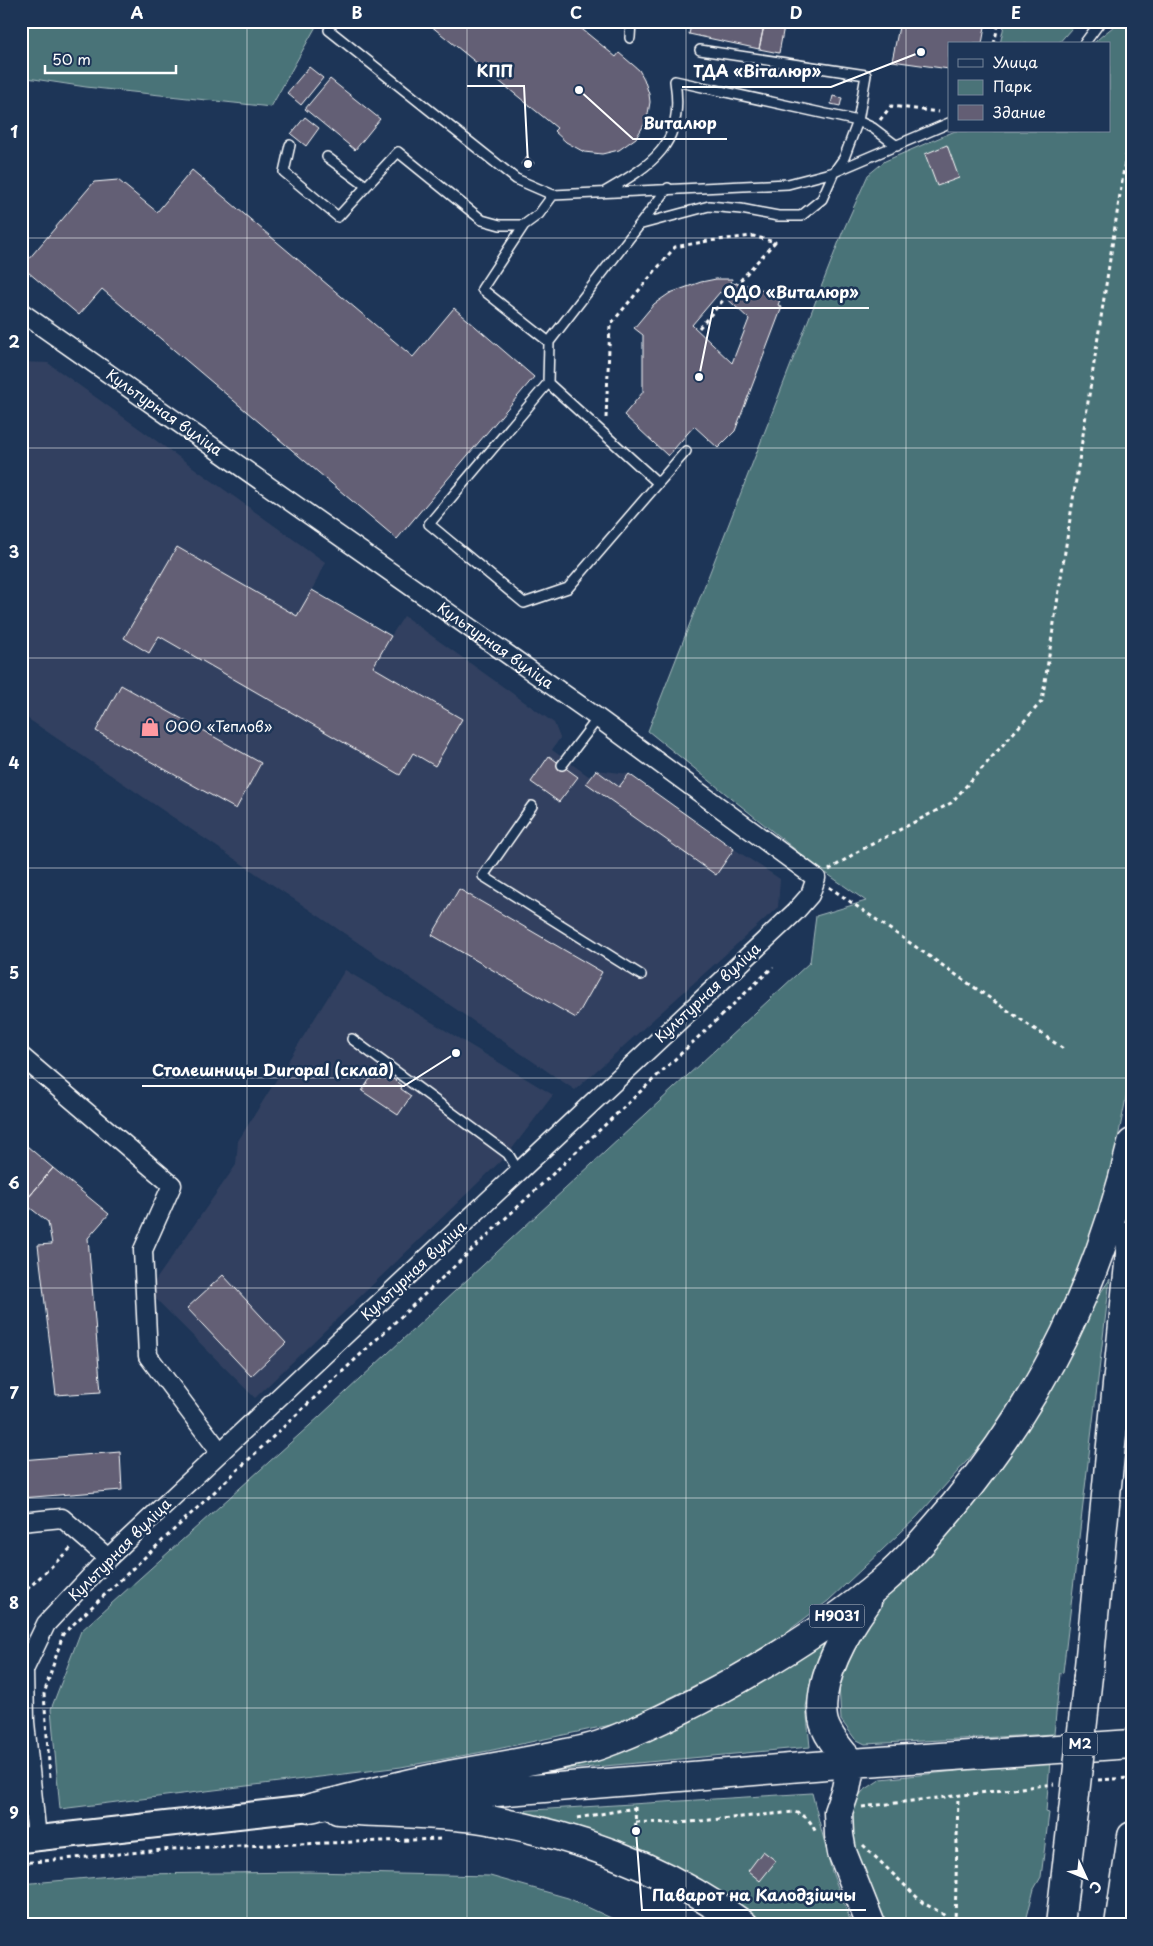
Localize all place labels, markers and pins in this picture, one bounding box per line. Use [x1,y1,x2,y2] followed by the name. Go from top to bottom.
[467,55,524,86] callout: КПП
[682,56,831,87] callout: ТДА «Віталюр»
[633,108,727,139] callout: Виталюр
[713,277,869,308] callout: ОДО «Виталюр»
[165,714,273,737] place label: ООО «Теплов»
[139,716,161,738] shop icon: ООО «Теплов»
[142,1055,404,1086] callout: Столешницы Duropal (склад)
[642,1879,866,1910] callout: Паварот на Калодзішчы

